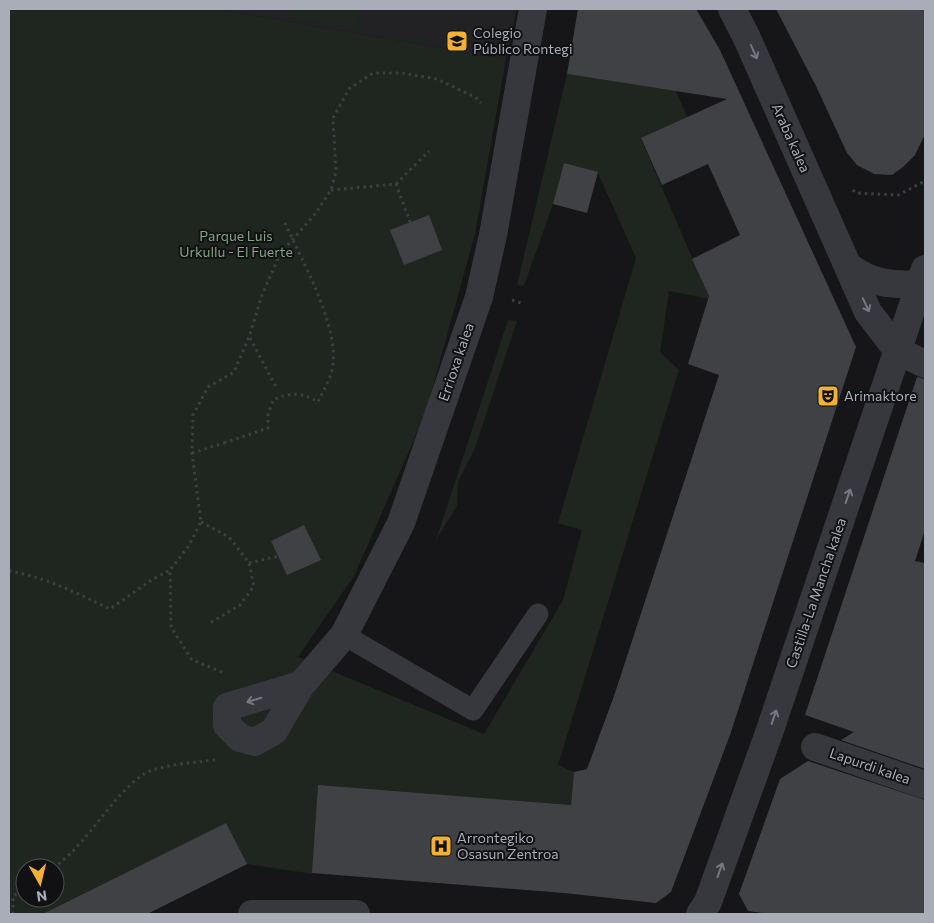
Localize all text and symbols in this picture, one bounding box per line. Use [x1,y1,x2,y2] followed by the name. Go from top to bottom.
[473,24,573,57] place label: Colegio Público Rontegi
[445,29,469,53] school or university icon: Colegio Público Rontegi
[749,44,759,59] one-way arrow
[769,101,814,175] street label: Araba kalea
[179,227,293,260] park label: Parque Luis Urkullu - El Fuerte
[861,297,871,312] one-way arrow
[434,320,477,403] street label: Errioxa kalea
[816,384,840,408] theatre icon: Arimaktore
[844,387,917,404] place label: Arimaktore
[844,489,854,505] one-way arrow
[782,516,849,670] street label: Castilla-La Mancha kalea
[246,695,262,705] one-way arrow
[770,710,779,725] one-way arrow
[828,744,913,787] street label: Lapurdi kalea
[457,829,559,862] place label: Arrontegiko Osasun Zentroa
[429,834,453,858] hospital icon: Arrontegiko Osasun Zentroa
[15,858,65,908] north arrow
[716,863,725,878] one-way arrow
[35,887,48,906] text: N

